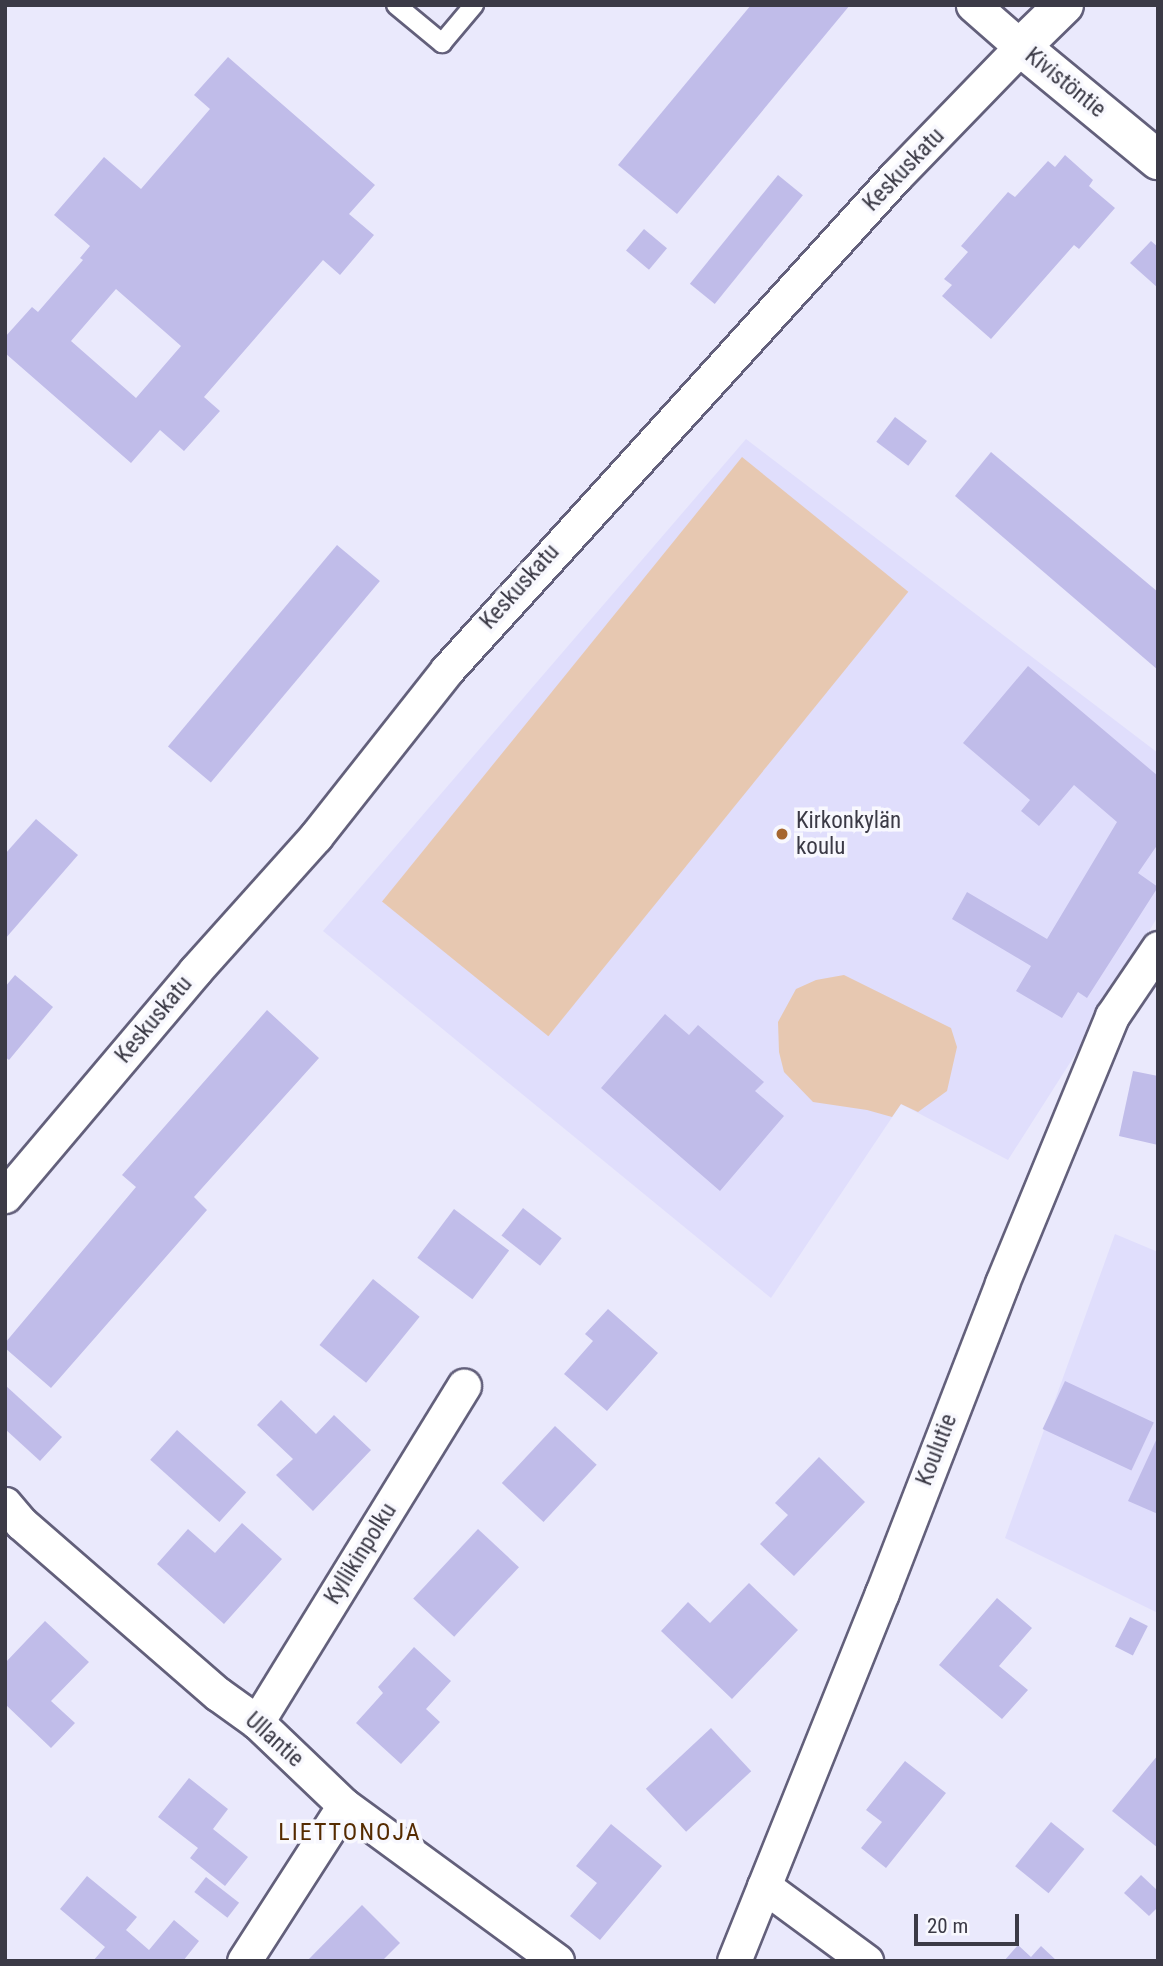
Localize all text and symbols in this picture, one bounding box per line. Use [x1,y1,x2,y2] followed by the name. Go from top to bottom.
[1019,42,1111,124] street label: Kivistöntie
[858,123,950,217] street label: Keskuskatu
[475,539,565,635] street label: Keskuskatu
[796,807,901,861] place label: Kirkonkylän koulu
[774,826,790,842] marker: Kirkonkylän koulu
[110,971,198,1069] street label: Keskuskatu
[911,1410,963,1490] street label: Koulutie
[319,1498,403,1610] street label: Kyllikinpolku
[239,1707,309,1773] street label: Ullantie
[280,1819,420,1847] district label: LIETTONOJA
[918,1899,1023,1943] scale bar
[927,1914,968,1938] text: 20 m

